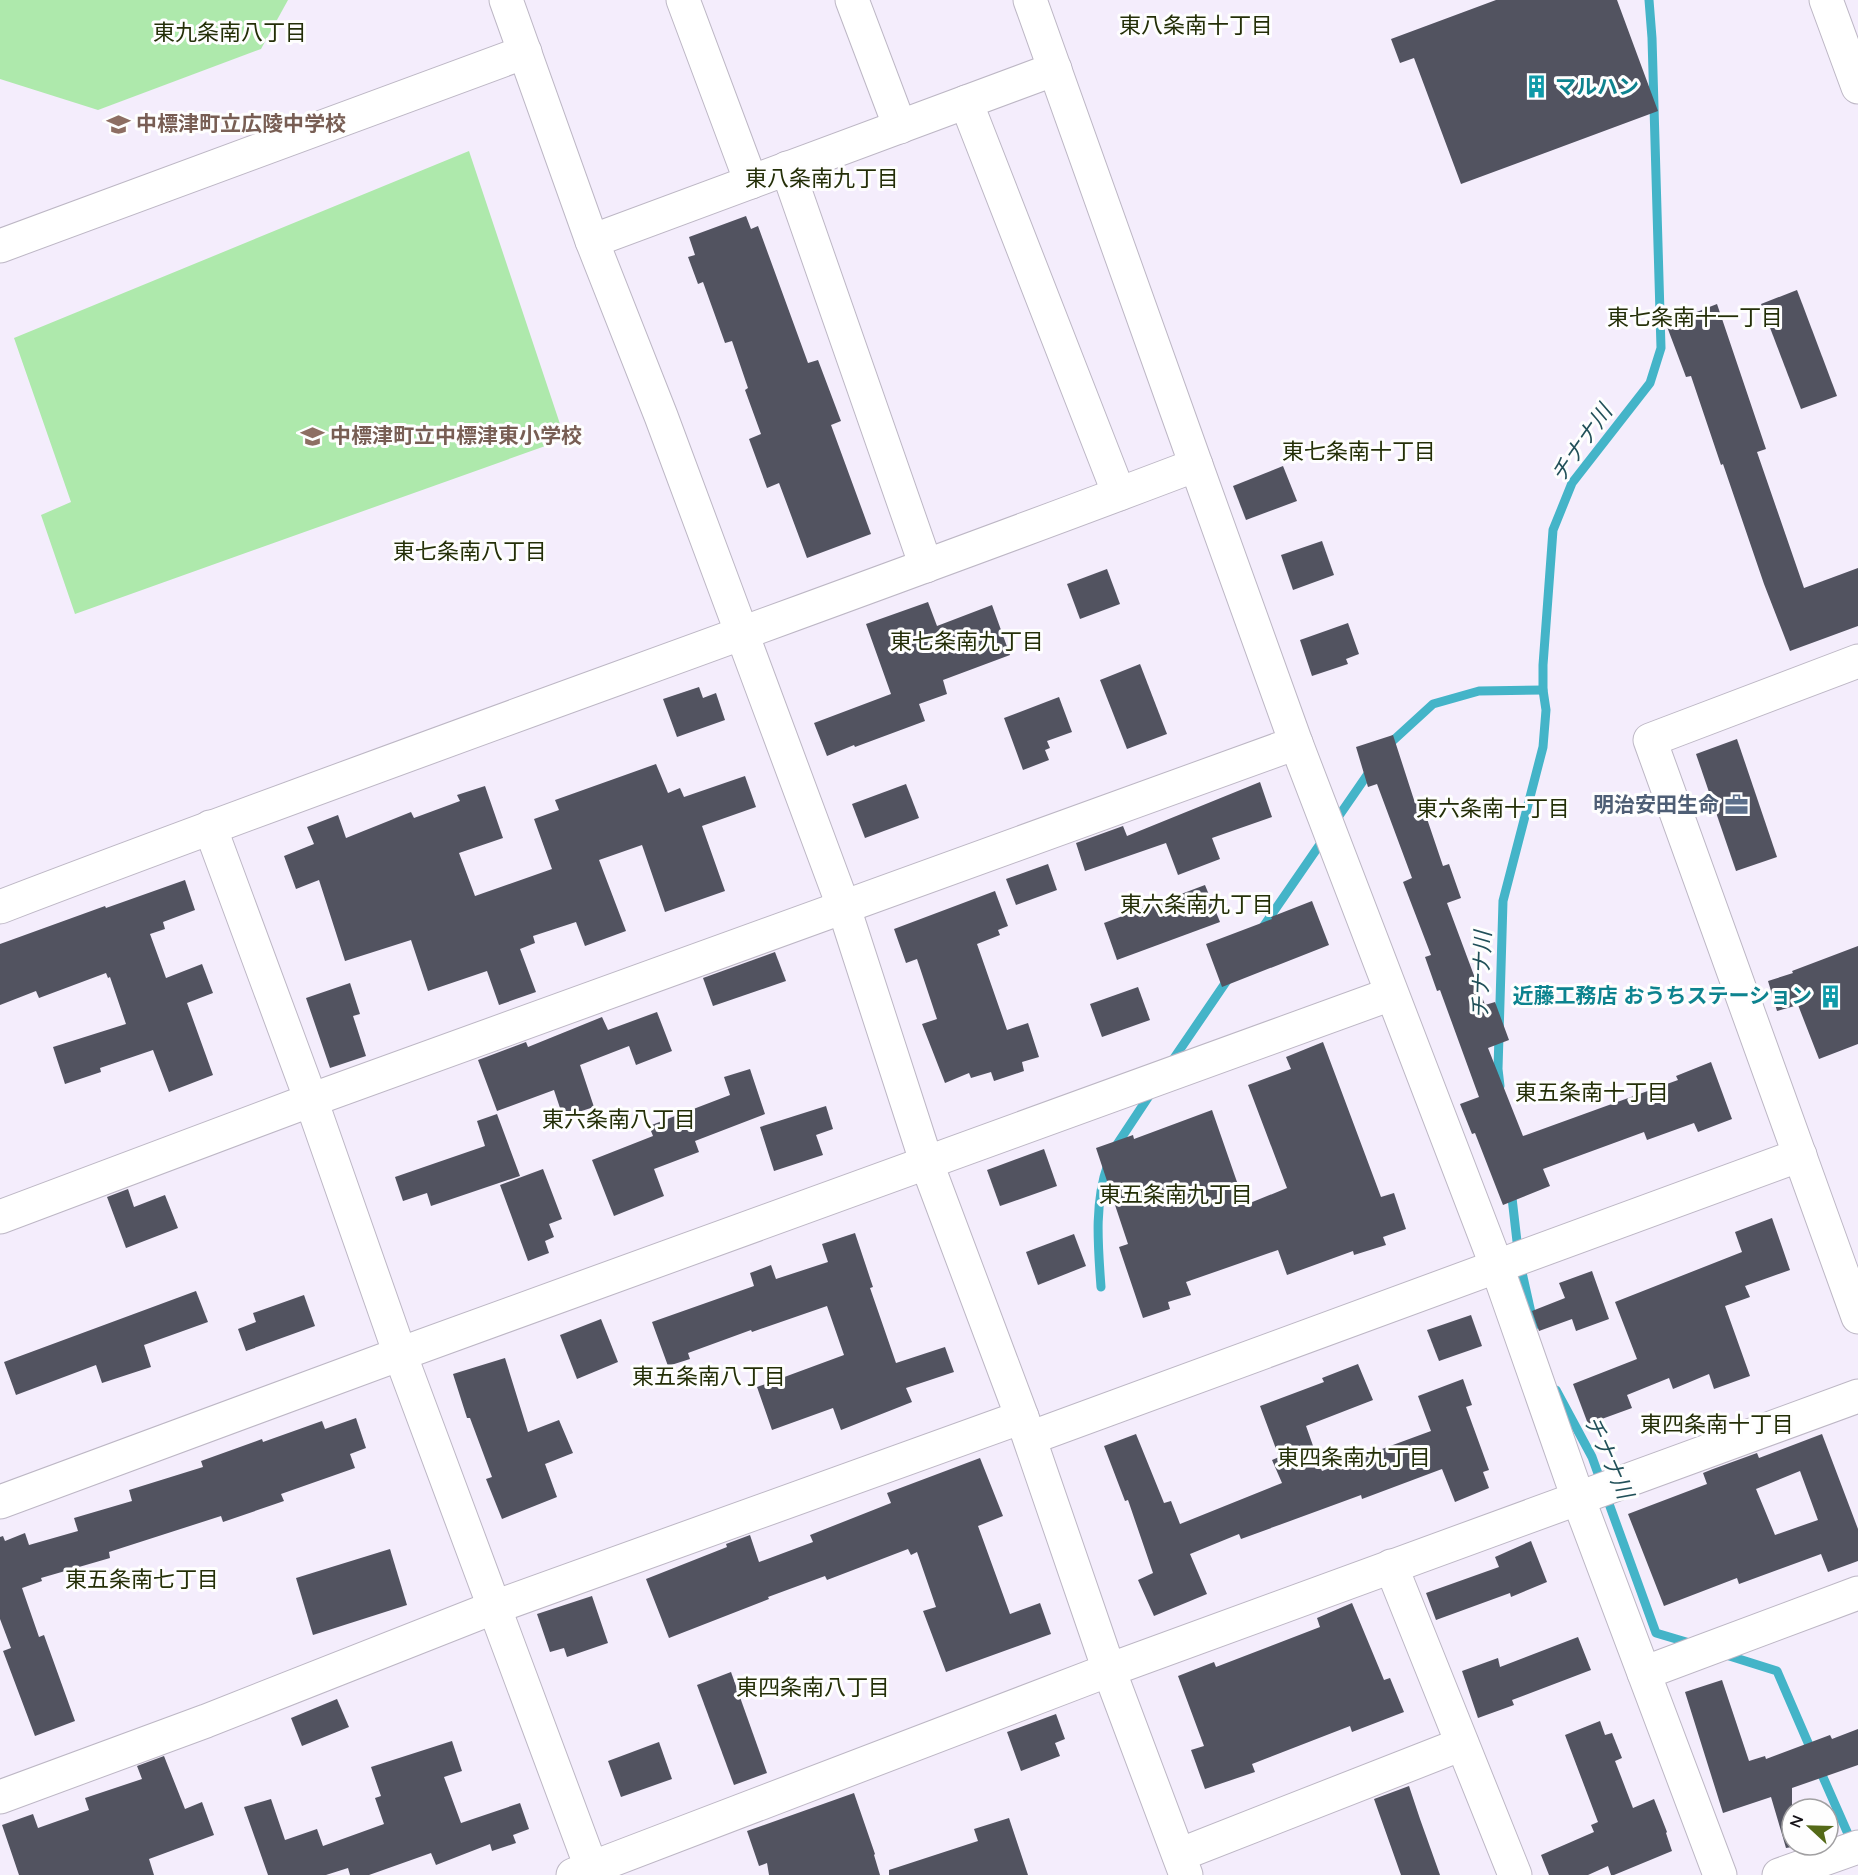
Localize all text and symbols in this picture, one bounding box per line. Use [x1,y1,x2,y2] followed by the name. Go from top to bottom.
[1119,11,1273,39] district label: 東八条南十丁目
[153,18,307,46] district label: 東九条南八丁目
[1555,73,1639,99] place label: マルハン
[1524,74,1550,100] building icon: マルハン
[136,110,346,136] place label: 中標津町立広陵中学校
[105,111,131,137] school or university icon: 中標津町立広陵中学校
[745,164,899,192] district label: 東八条南九丁目
[1607,303,1783,331] district label: 東七条南十一丁目
[1544,397,1619,487] water label: チナナ川
[330,422,582,448] place label: 中標津町立中標津東小学校
[299,423,325,449] school or university icon: 中標津町立中標津東小学校
[1282,437,1436,465] district label: 東七条南十丁目
[393,537,547,565] district label: 東七条南八丁目
[890,627,1044,655] district label: 東七条南九丁目
[1593,791,1719,817] place label: 明治安田生命
[1724,792,1750,818] office icon: 明治安田生命
[1416,794,1570,822] district label: 東六条南十丁目
[1120,890,1274,918] district label: 東六条南九丁目
[1465,929,1497,1019] water label: チナナ川
[1513,982,1812,1008] place label: 近藤工務店 おうちステーション
[1817,983,1843,1009] building icon: 近藤工務店 おうちステーション
[1515,1078,1669,1106] district label: 東五条南十丁目
[542,1105,696,1133] district label: 東六条南八丁目
[1099,1180,1253,1208] district label: 東五条南九丁目
[632,1362,786,1390] district label: 東五条南八丁目
[1640,1410,1794,1438] district label: 東四条南十丁目
[1578,1411,1640,1505] water label: チナナ川
[1277,1443,1431,1471] district label: 東四条南九丁目
[65,1565,219,1593] district label: 東五条南七丁目
[736,1673,890,1701] district label: 東四条南八丁目
[1780,1797,1840,1857] north arrow
[1785,1812,1808,1831] text: N

